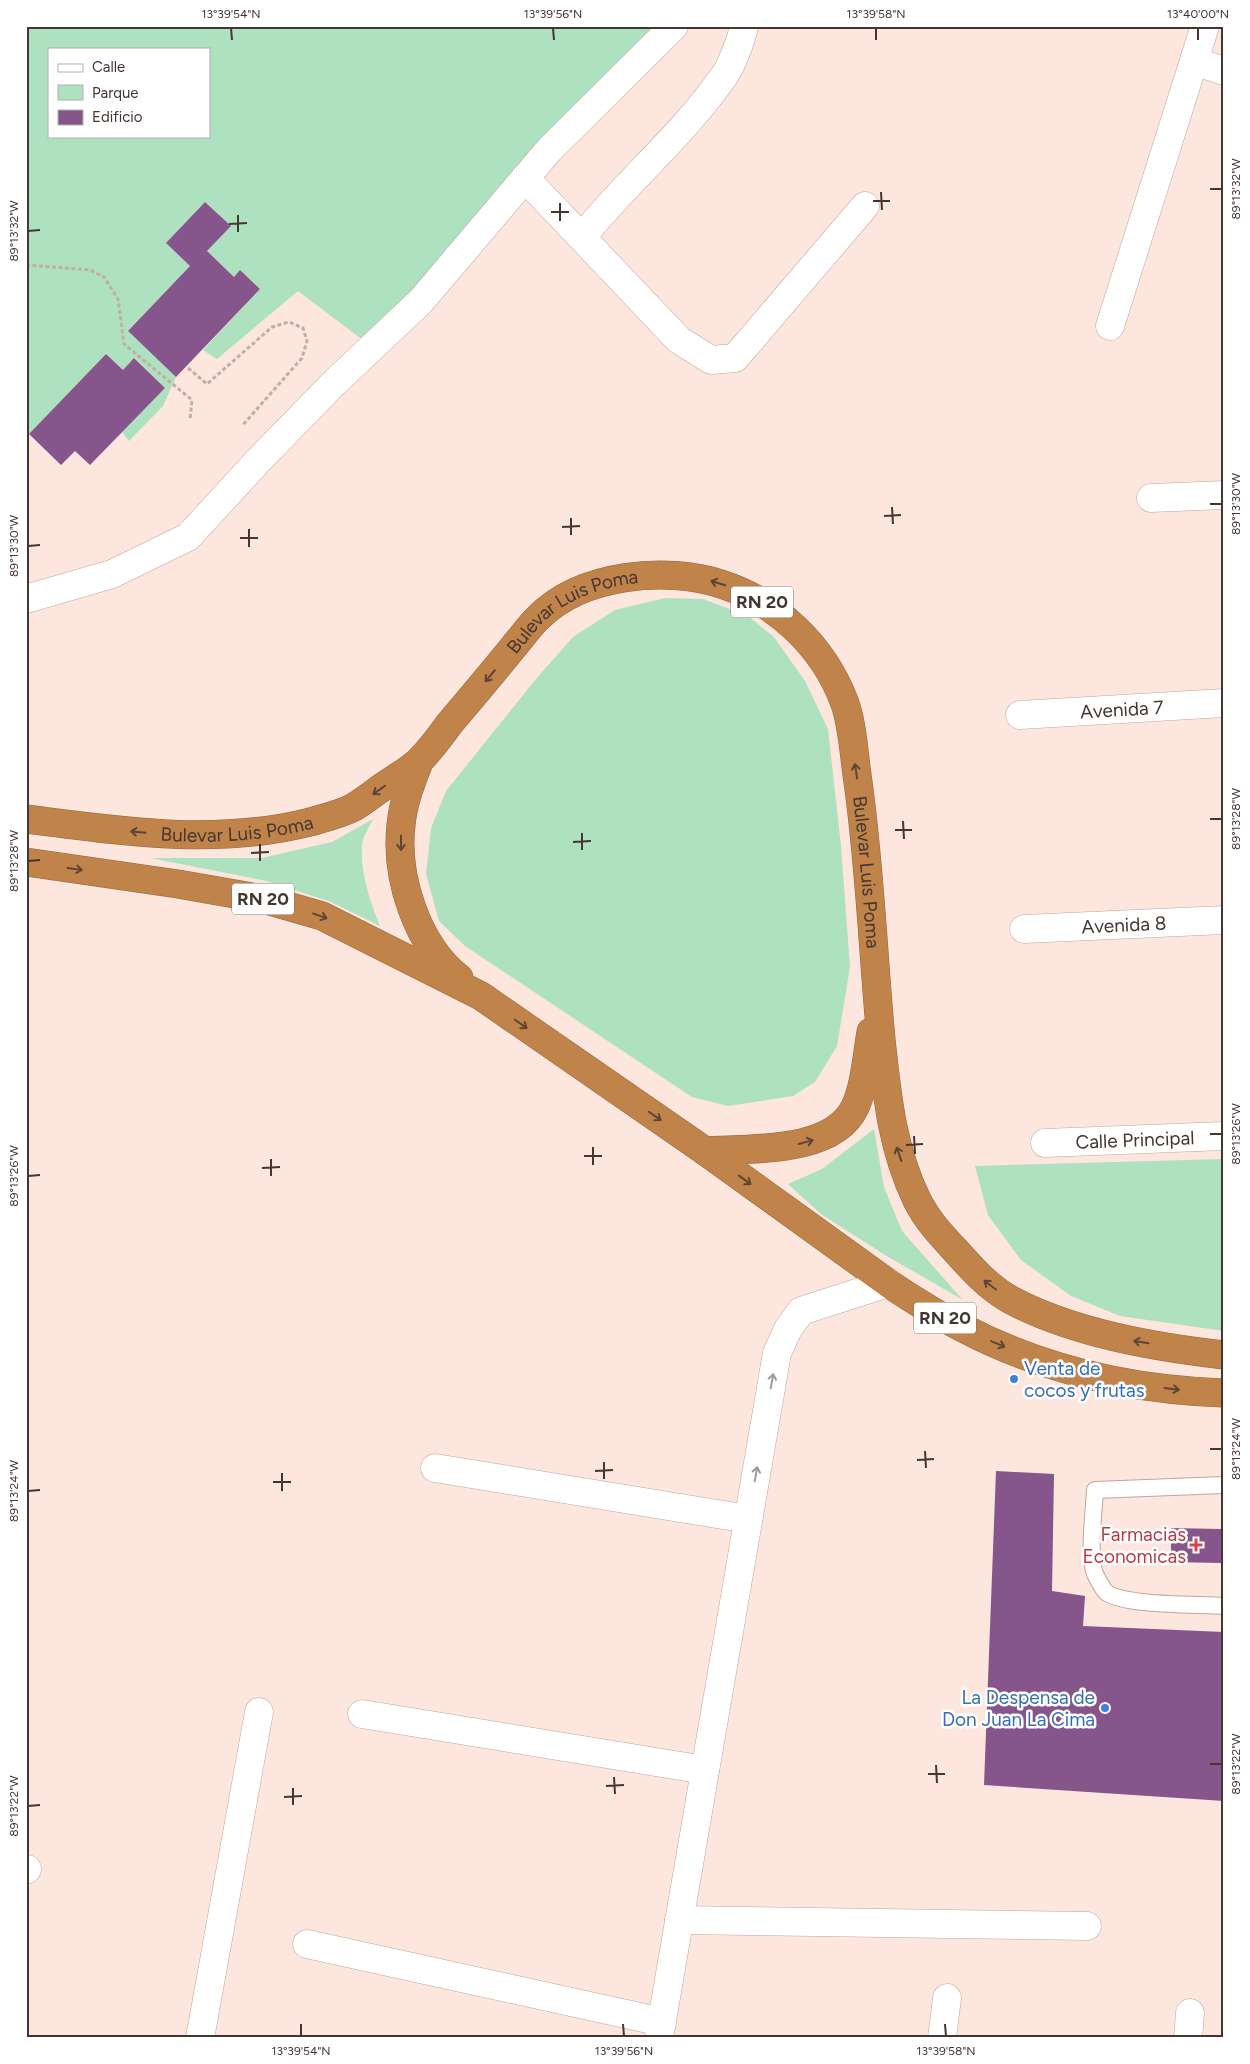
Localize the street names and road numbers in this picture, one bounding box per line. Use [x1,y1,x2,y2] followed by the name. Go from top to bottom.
[502,565,639,658] street label: Bulevar Luis Poma
[731,586,793,618] road number: RN 20
[1080,696,1164,723] street label: Avenida 7
[848,794,885,949] street label: Bulevar Luis Poma
[160,811,316,847] street label: Bulevar Luis Poma
[232,884,294,914] road number: RN 20
[1081,912,1167,938] street label: Avenida 8
[1075,1126,1195,1154] street label: Calle Principal
[914,1302,976,1334] road number: RN 20

